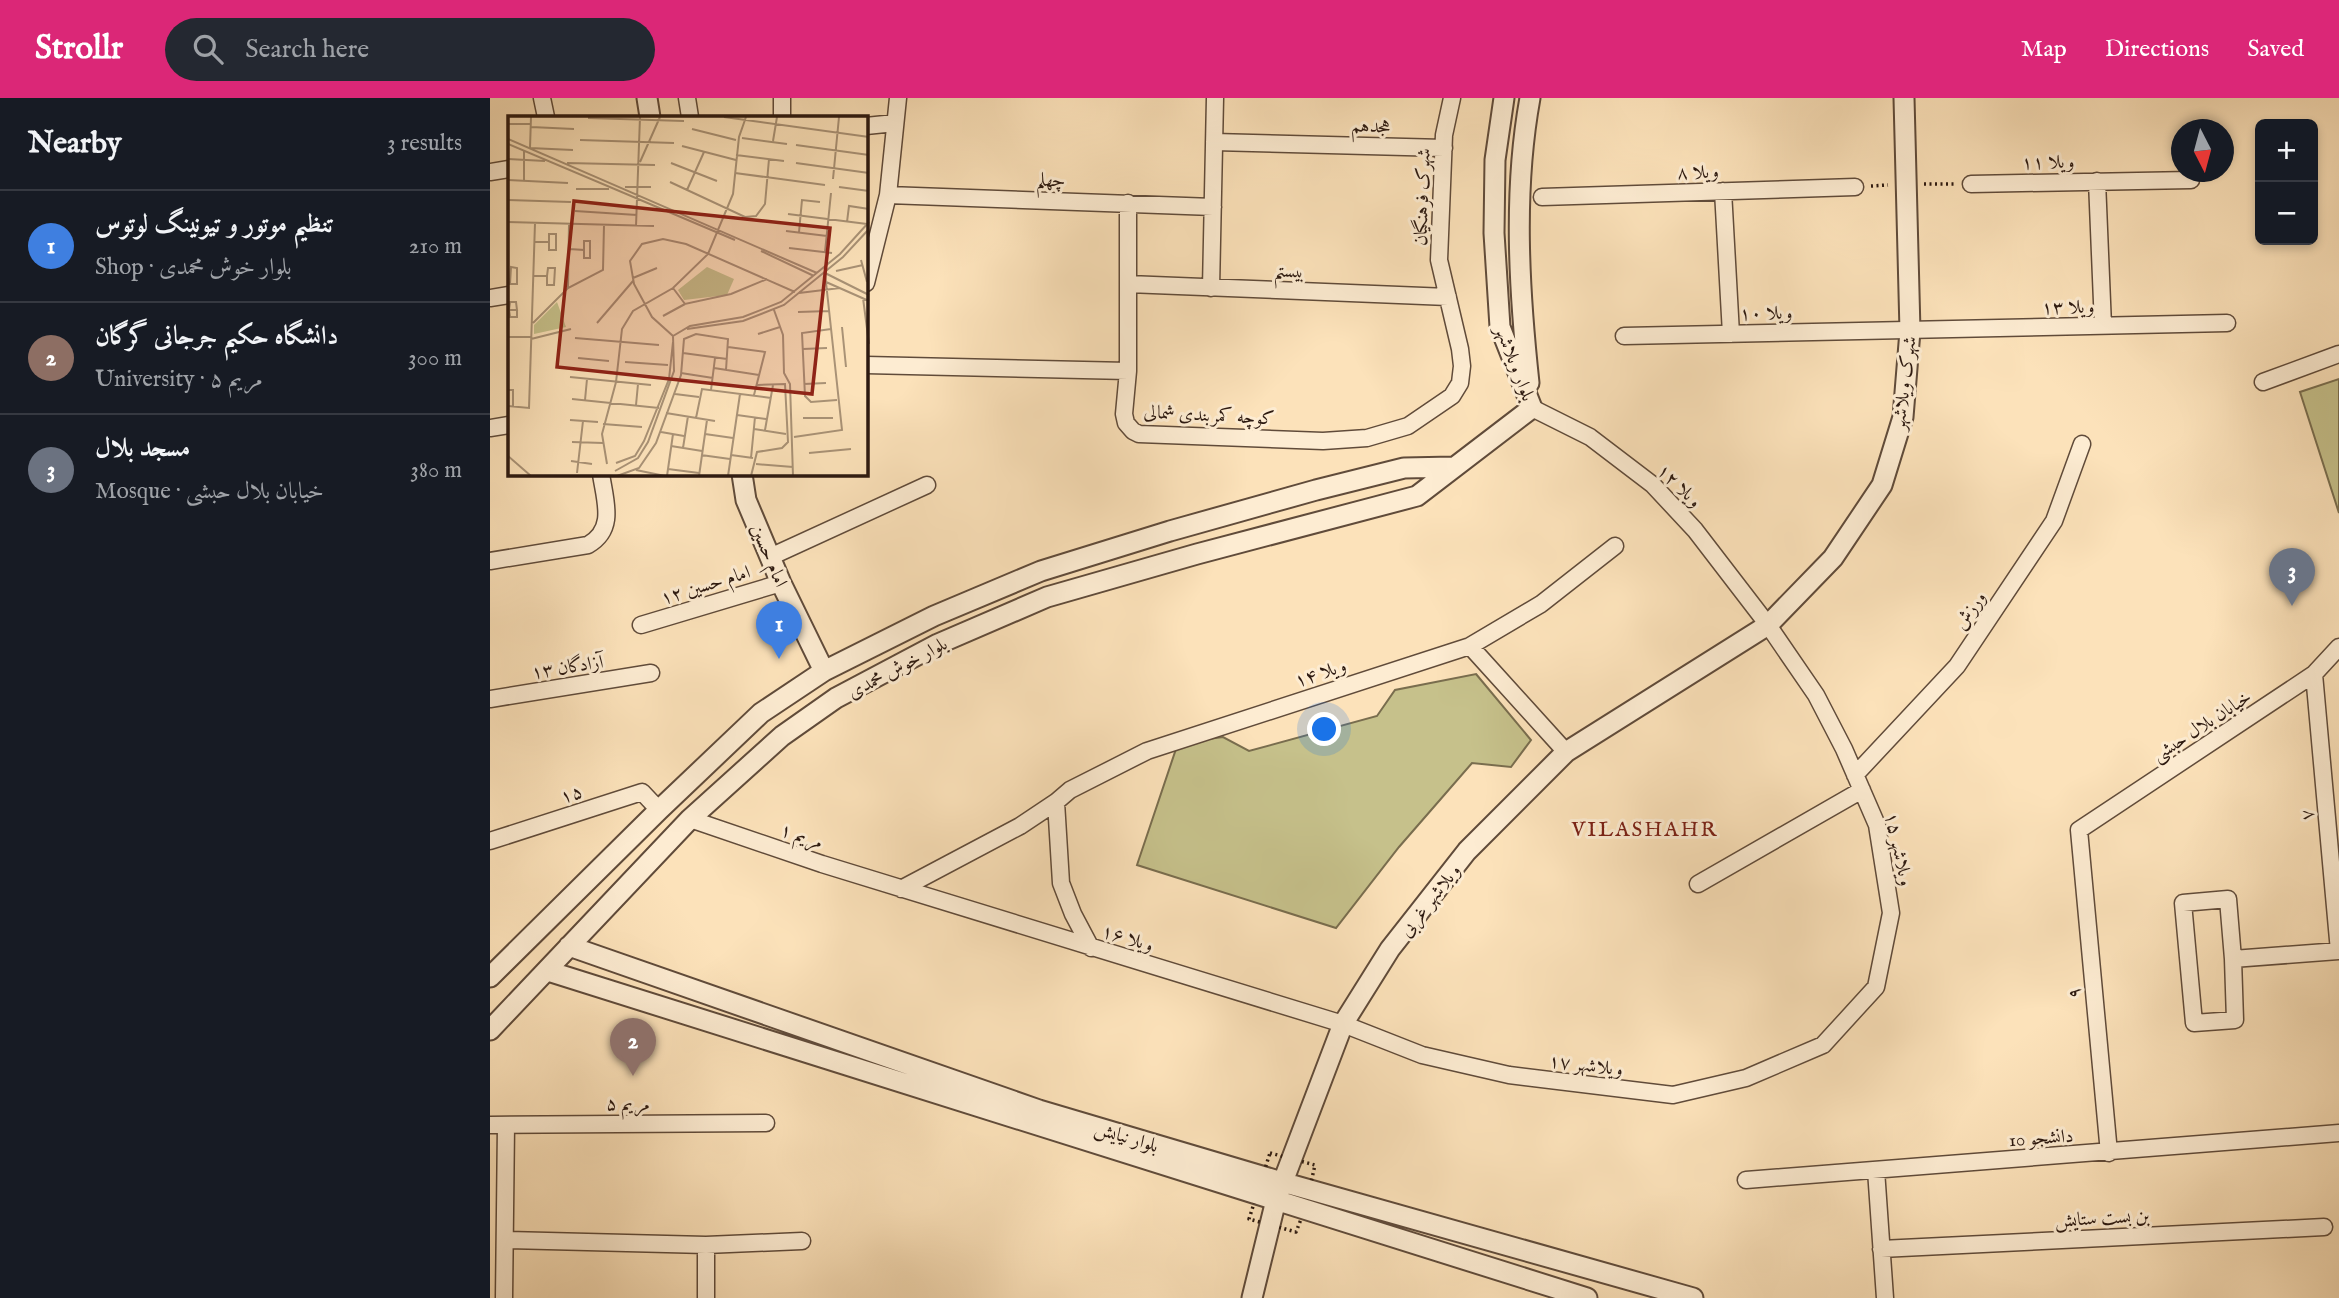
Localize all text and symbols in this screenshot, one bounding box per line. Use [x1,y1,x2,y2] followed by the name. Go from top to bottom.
[165,18,655,81] search box
[35,28,123,70] text: Strollr
[189,30,227,68] icon: search
[245,33,369,66] text: Search here
[2021,34,2067,65] text: Map
[2105,34,2209,65] text: Directions
[2247,34,2304,65] text: Saved
[1350,114,1391,145] street label: هجدهم
[508,116,868,476] inset map
[2171,119,2234,182] north arrow
[2255,119,2318,245] map controls
[2255,119,2318,182] button: +
[28,125,121,163] text: Nearby
[387,129,462,158] text: 3 results
[1409,148,1437,246] street label: شهرک فرهنگیان
[2021,151,2075,175] street label: ۱۱ ویلا
[1677,160,1719,186] street label: ویلا ۸
[1036,168,1066,199] street label: چهلم
[2255,182,2318,245] button: −
[95,208,334,241] text: تنظیم موتور و تیونینگ لوتوس
[47,232,55,261] text: 1
[409,232,462,261] text: 210 m
[95,253,292,282] text: Shop · بلوار خوش محمدی
[1273,259,1305,291] street label: بیستم
[2041,296,2095,320] street label: ۱۳ ویلا
[1739,302,1793,326] street label: ۱۰ ویلا
[95,320,338,353] text: دانشگاه حکیم جرجانی گرگان
[1488,321,1539,405] street label: بلوار ویلاشهر
[1887,335,1923,434] street label: شهرک ویلاشهر
[46,344,56,373] text: 2
[408,344,462,373] text: 300 m
[95,365,263,394] text: University · ۵ مریم
[1143,401,1275,431] street label: کوچه کمربندی شمالی
[95,432,190,465] text: مسجد بلال
[47,456,55,485] text: 3
[410,456,462,485] text: 380 m
[1651,459,1706,513] street label: ویلا ۱۲
[95,477,324,506] text: Mosque · خیابان بلال حبشی
[741,521,792,592] street label: امام حسین
[2269,548,2315,606] pin: 3
[658,561,754,614] street label: امام حسین ۱۲
[1949,587,1992,635] street label: ورزش
[756,601,802,659] pin: 1
[844,632,952,705] street label: بلوار خوش محمدی
[529,649,607,686] street label: آزادگان ۱۳
[1292,654,1350,694] street label: ۱۴ ویلا
[2148,686,2256,768] street label: خیابان بلال حبشی
[1307,712,1341,746] your location
[557,780,586,810] street label: ۱۵
[2296,808,2320,821] street label: ۷
[1879,810,1918,889] street label: ویلاشهر ۱۵
[1571,817,1718,844] district label: VILASHAHR
[776,818,826,858] street label: ۱ مریم
[1395,860,1467,943] street label: ویلاشهر غربی
[1099,920,1156,958] street label: ۱۶ ویلا
[2063,986,2087,999] street label: ۹
[610,1018,656,1076] pin: 2
[1547,1050,1624,1082] street label: ویلاشهر ۱۷
[606,1093,650,1120] street label: ۵ مریم
[1092,1117,1161,1159] street label: بلوار نیایش
[2008,1125,2074,1153] street label: دانشجو 10
[2054,1205,2151,1233] street label: بن بست ستایش

